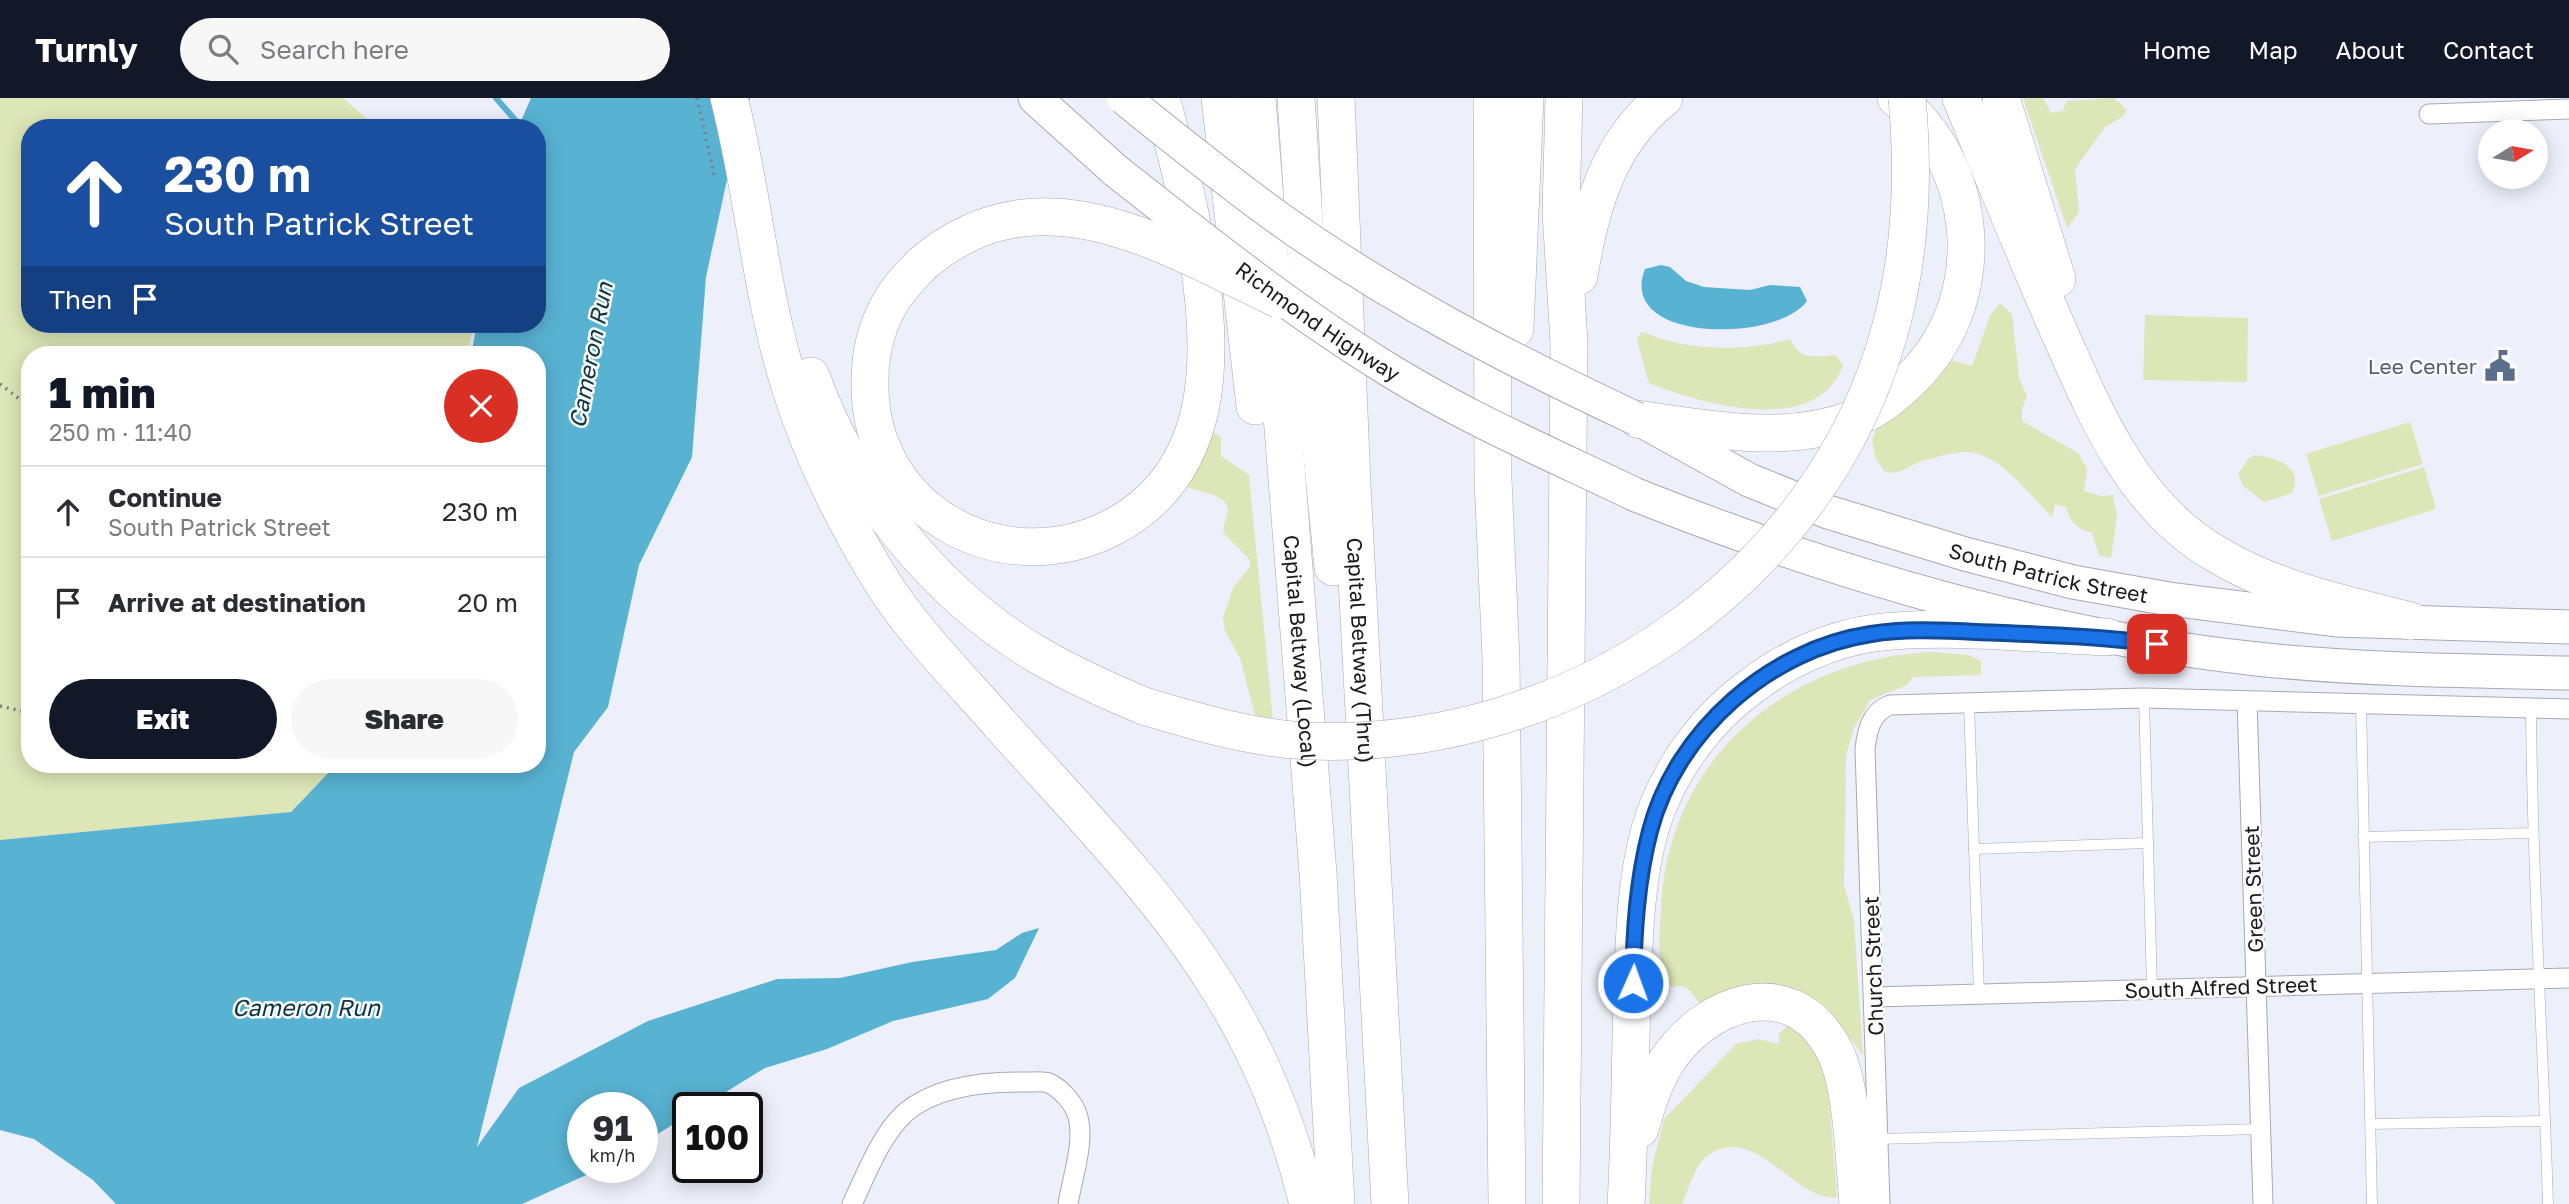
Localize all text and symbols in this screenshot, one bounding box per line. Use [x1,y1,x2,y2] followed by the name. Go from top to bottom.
[180,18,670,81] search box
[35,30,138,69] text: Turnly
[204,30,242,68] icon: search
[260,34,409,65] text: Search here
[2143,35,2211,64] text: Home
[2249,35,2298,64] text: Map
[2336,35,2405,64] text: About
[2443,35,2534,64] text: Contact
[2478,119,2548,189] north arrow
[2478,119,2548,189] map controls
[164,144,311,203] text: 230 m
[49,147,140,238] icon: ahead
[164,204,474,242] text: South Patrick Street
[1231,256,1405,387] street label: Richmond Highway
[562,279,618,430] water label: Cameron Run
[126,280,164,318] icon: arrive
[49,284,112,315] text: Then
[2483,349,2517,383] public building icon: Lee Center
[2368,353,2477,379] place label: Lee Center
[49,367,156,417] text: 1 min
[444,369,518,443] button: close
[49,418,192,446] text: 250 m · 11:40
[108,482,222,513] text: Continue
[49,493,87,531] icon: ahead
[442,496,518,527] text: 230 m
[108,513,331,541] text: South Patrick Street
[1278,534,1323,769] street label: Capital Beltway (Local)
[1342,537,1380,764] street label: Capital Beltway (Thru)
[1946,537,2150,608] street label: South Patrick Street
[49,584,87,622] icon: arrive
[108,587,366,618] text: Arrive at destination
[457,587,518,618] text: 20 m
[2127,614,2187,674] pin
[2138,625,2176,663] icon: arrive
[49,679,277,759] button: Exit
[291,679,518,759] button: Share
[2238,825,2268,953] street label: Green Street
[1858,896,1888,1036] street label: Church Street
[1596,946,1670,1020] position arrow
[2124,971,2318,1003] street label: South Alfred Street
[232,993,381,1021] water label: Cameron Run
[672,1092,763,1183] speed limit sign: 100
[592,1107,633,1149] text: 91
[590,1144,635,1166] text: km/h

